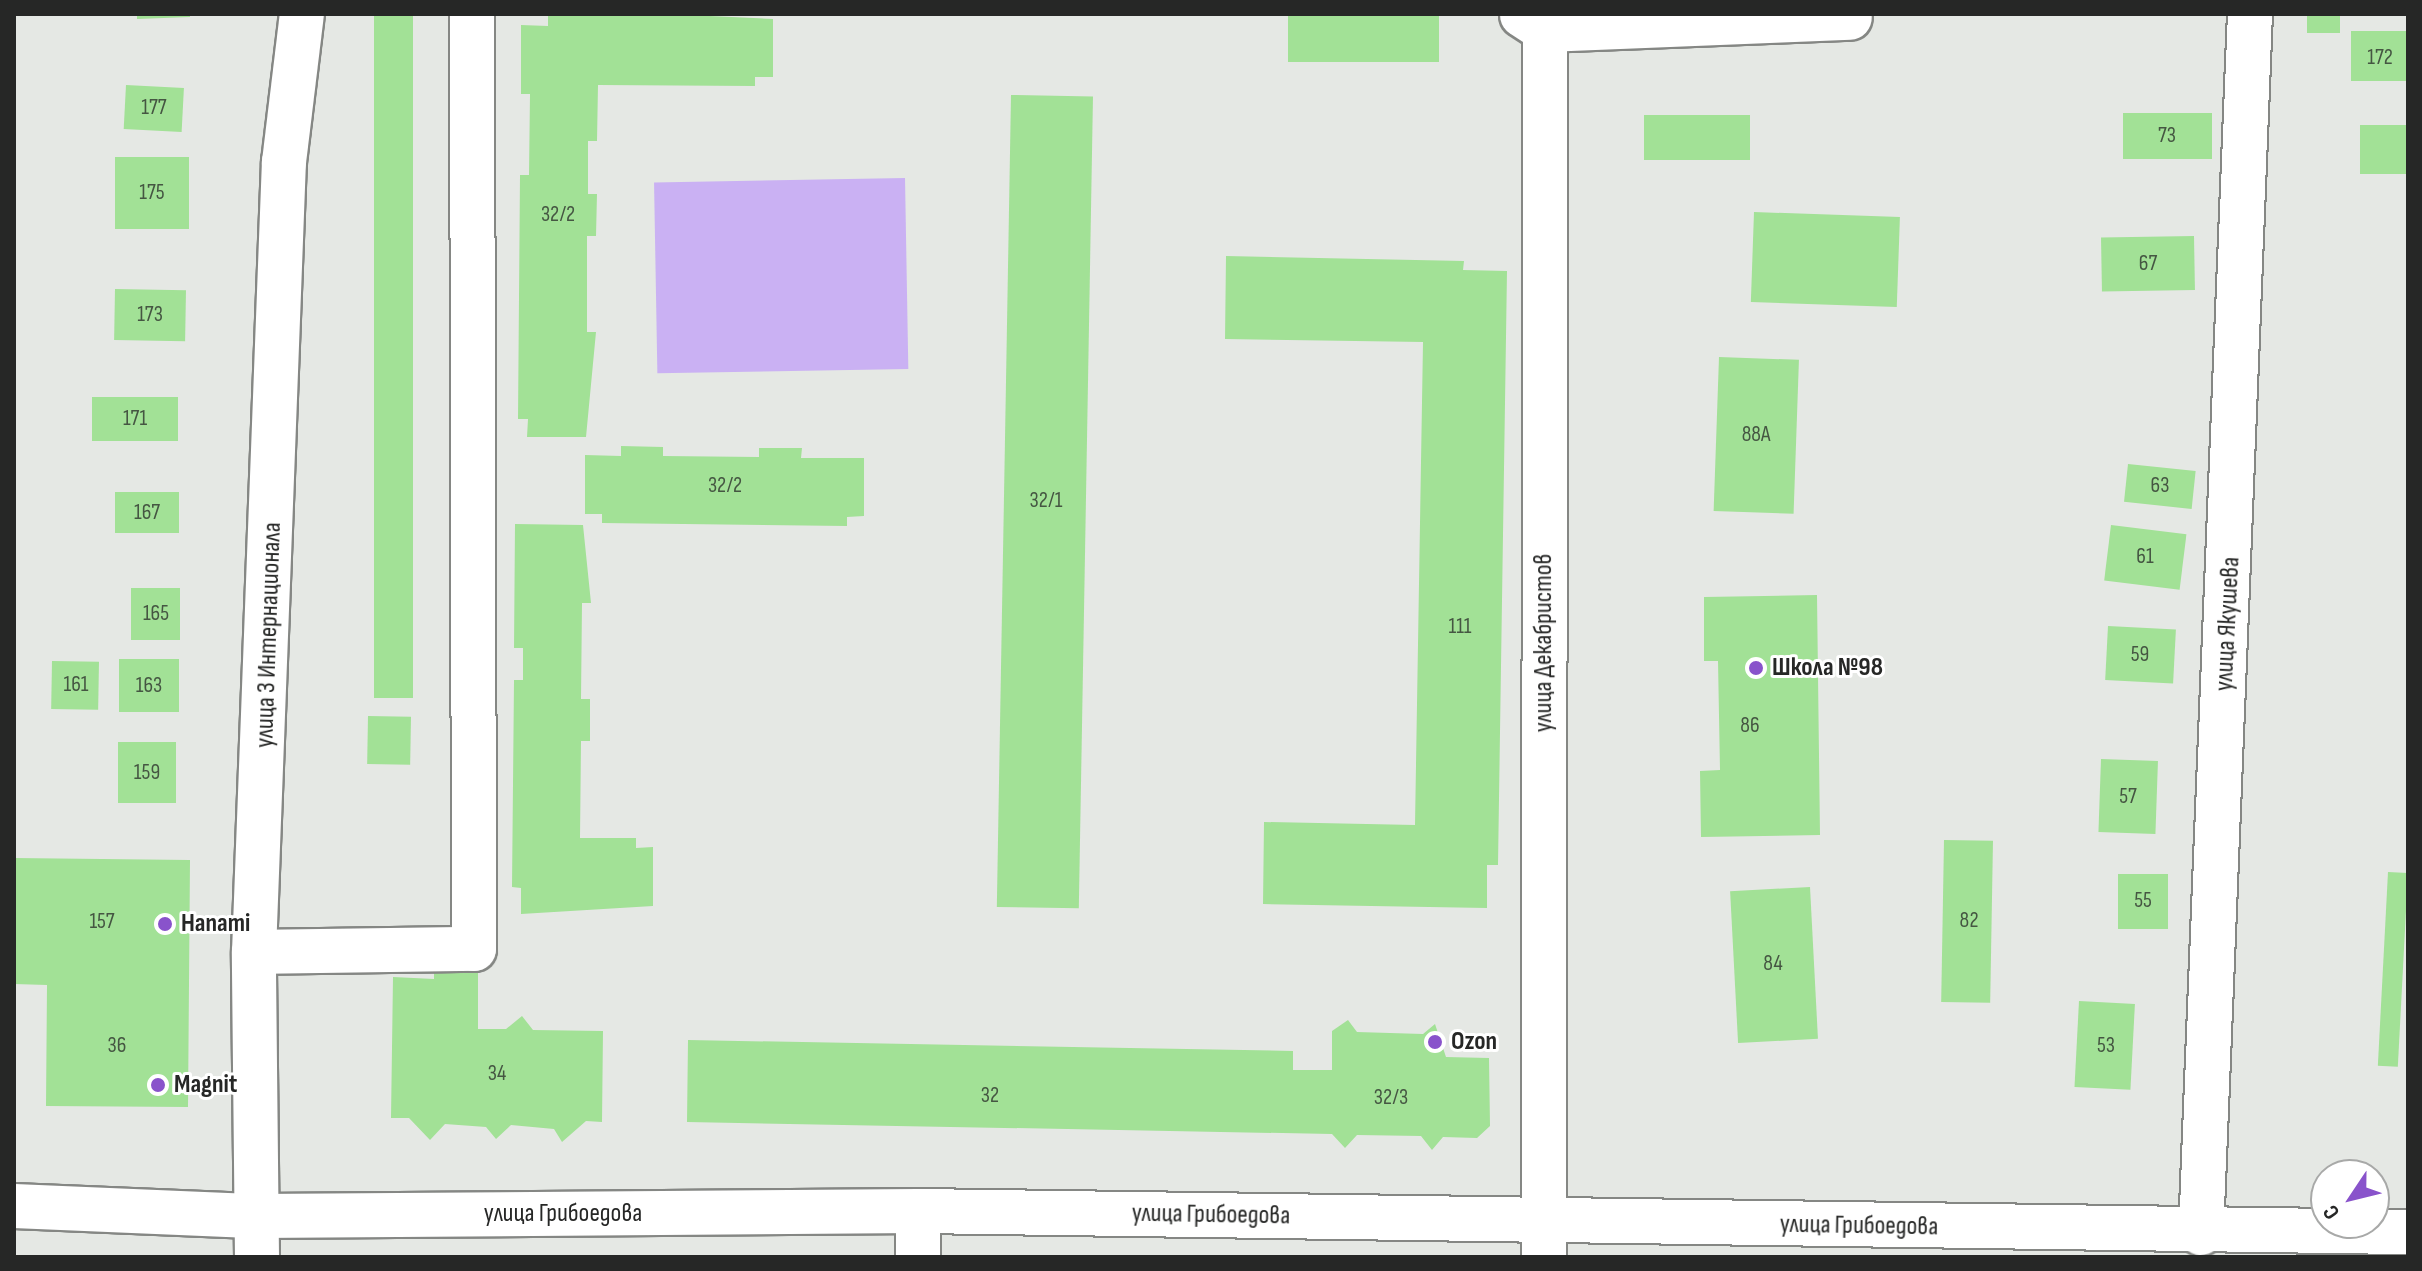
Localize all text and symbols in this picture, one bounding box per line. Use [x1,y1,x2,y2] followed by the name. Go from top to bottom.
[2367,45,2393,71] house number: 172
[141,95,167,121] house number: 177
[2158,123,2176,149] house number: 73
[139,180,165,206] house number: 175
[541,202,575,228] house number: 32/2
[2139,251,2157,277] house number: 67
[137,302,163,328] house number: 173
[123,406,147,432] house number: 171
[1742,422,1770,448] house number: 88А
[708,473,742,499] house number: 32/2
[2151,473,2169,499] house number: 63
[1030,488,1062,514] house number: 32/1
[134,500,160,526] house number: 167
[249,522,289,748] street label: улица 3 Интернационала
[2136,544,2154,570] house number: 61
[1528,554,1560,732] street label: улица Декабристов
[2209,556,2247,692] street label: улица Якушева
[143,601,169,627] house number: 165
[1448,614,1472,640] house number: 111
[2131,642,2149,668] house number: 59
[1772,652,1883,684] place label: Школа №98
[1747,659,1765,677] marker: Школа №98
[63,672,89,698] house number: 161
[136,673,162,699] house number: 163
[1740,713,1760,739] house number: 86
[134,760,160,786] house number: 159
[2119,784,2137,810] house number: 57
[2134,888,2152,914] house number: 55
[181,908,250,940] place label: Hanami
[1959,908,1979,934] house number: 82
[89,909,115,935] house number: 157
[156,915,174,933] marker: Hanami
[1763,951,1783,977] house number: 84
[1451,1026,1497,1058] place label: Ozon
[108,1033,126,1059] house number: 36
[1426,1033,1444,1051] marker: Ozon
[2097,1033,2115,1059] house number: 53
[488,1061,506,1087] house number: 34
[174,1069,237,1101] place label: Magnit
[149,1076,167,1094] marker: Magnit
[981,1083,999,1109] house number: 32
[1374,1085,1408,1111] house number: 32/3
[2310,1159,2390,1239] north arrow
[484,1198,642,1230] street label: улица Грибоедова
[1132,1198,1290,1232] street label: улица Грибоедова
[2317,1200,2346,1224] text: С
[1780,1209,1938,1243] street label: улица Грибоедова

